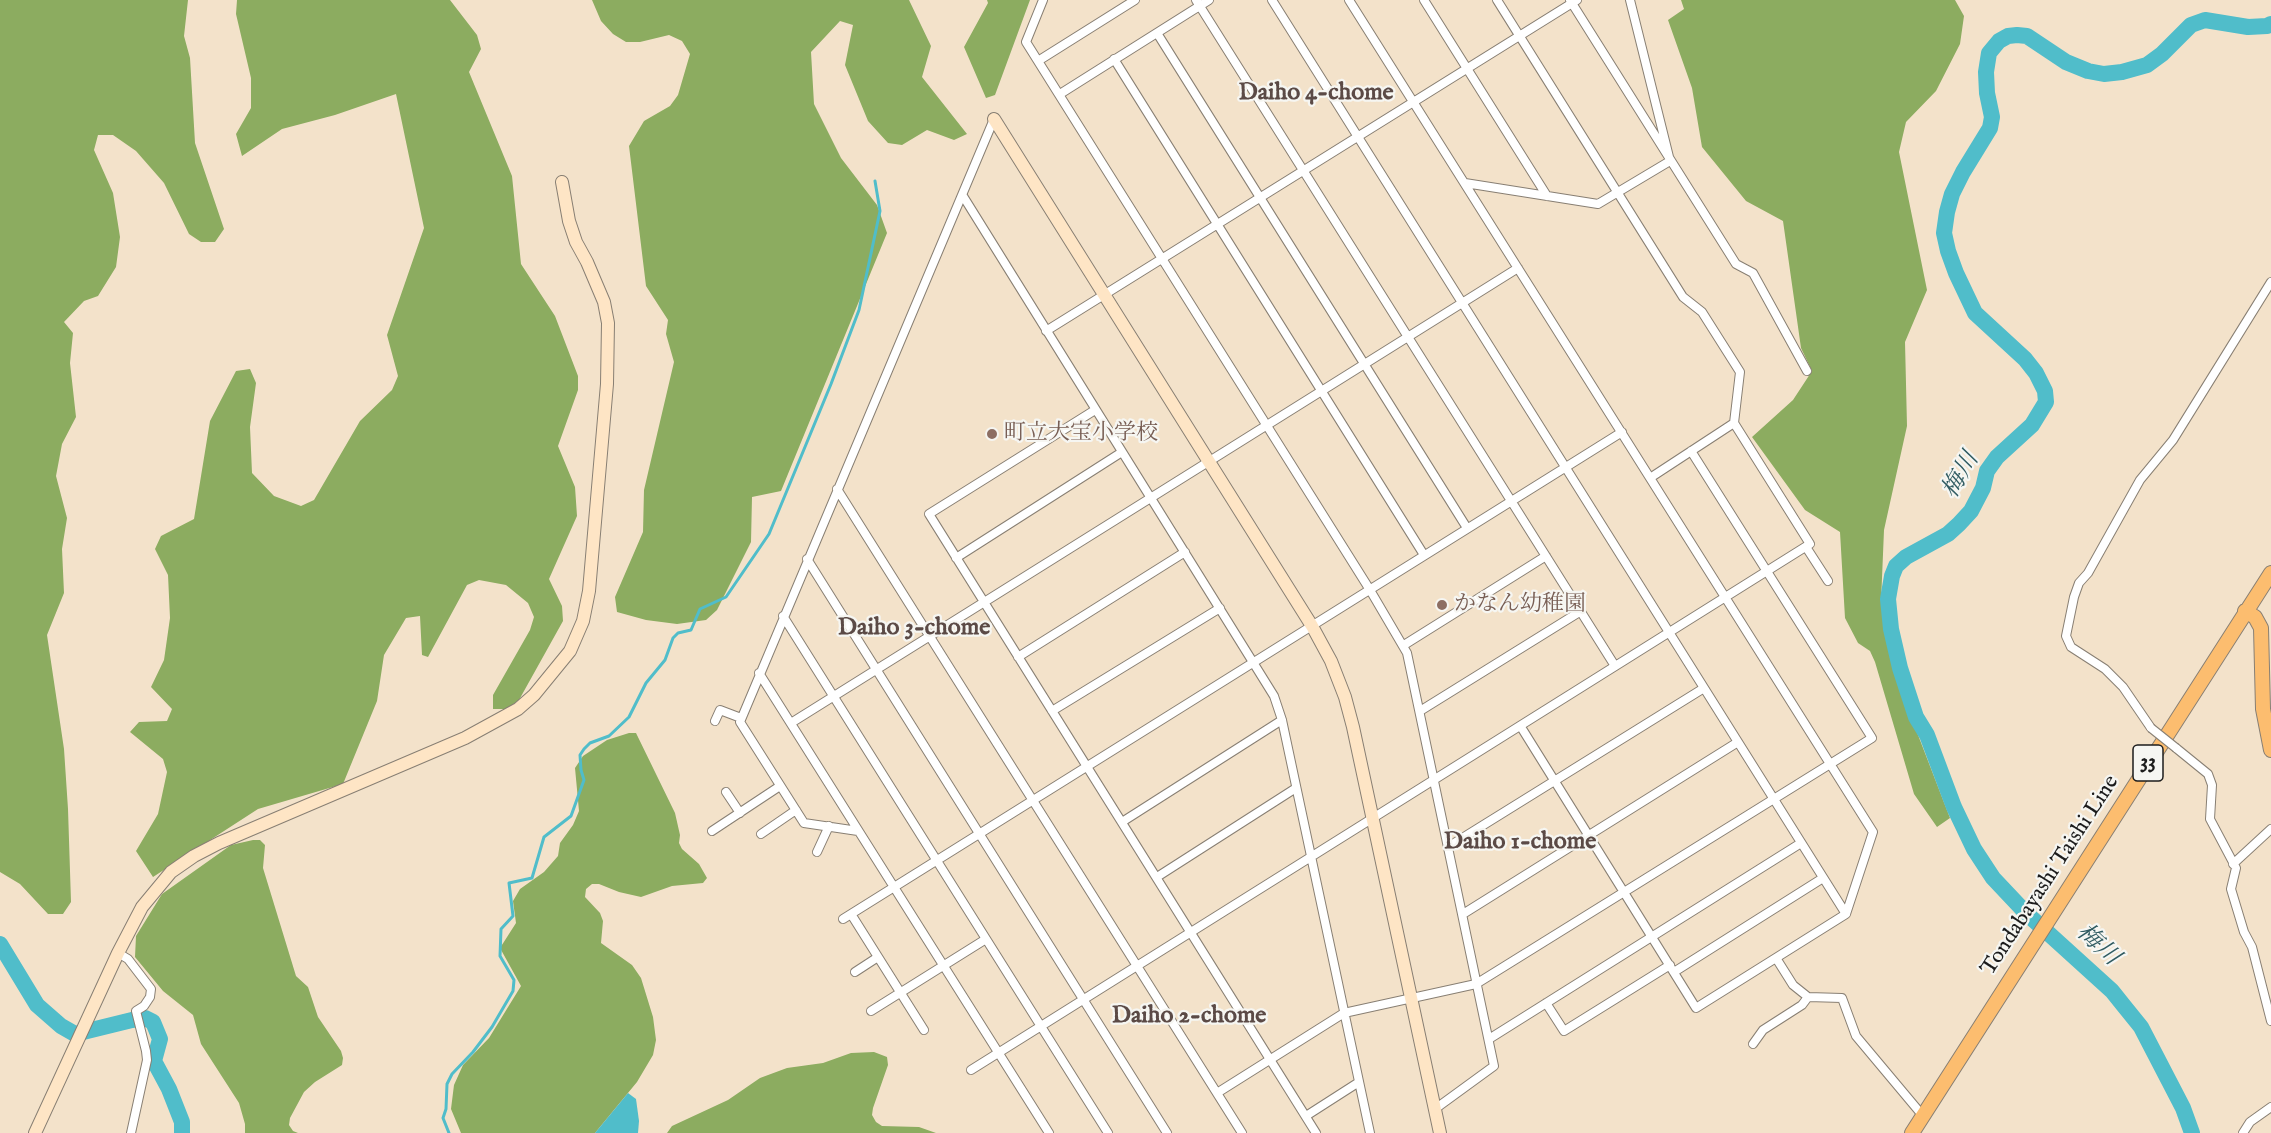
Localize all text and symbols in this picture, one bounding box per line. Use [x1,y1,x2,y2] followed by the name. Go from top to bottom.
[1238,80,1394,108] district label: Daiho 4-chome
[1004,421,1158,447] place label: 町立大宝小学校
[985,427,999,441] marker: 町立大宝小学校
[1938,448,1986,504] water label: 梅川
[1454,592,1586,618] place label: かなん幼稚園
[1435,598,1449,612] marker: かなん幼稚園
[838,615,990,643] district label: Daiho 3-chome
[2133,745,2163,781] road number: 33
[1976,771,2126,981] street label: Tondabayashi Taishi Line
[1444,829,1596,857] district label: Daiho 1-chome
[2070,919,2124,973] water label: 梅川
[1112,1003,1266,1031] district label: Daiho 2-chome

